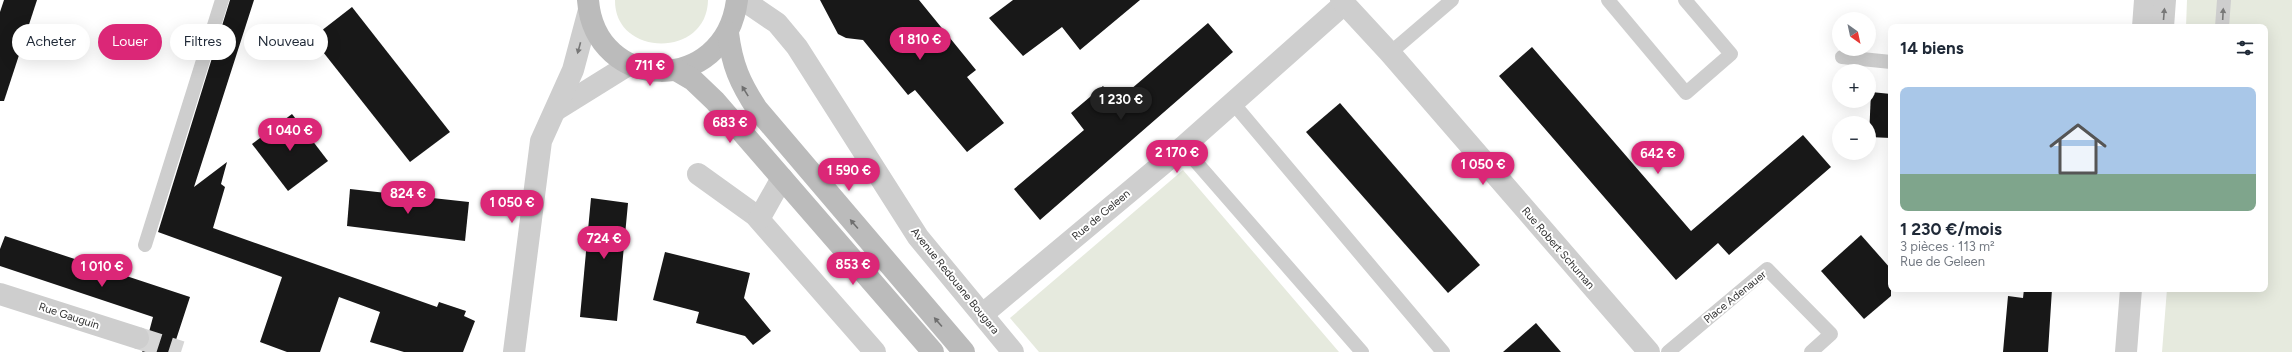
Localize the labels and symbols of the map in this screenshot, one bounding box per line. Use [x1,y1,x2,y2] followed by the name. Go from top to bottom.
[2161,7,2167,20] one-way arrow
[2220,7,2226,20] one-way arrow
[1832,12,1876,56] north arrow
[883,27,957,61] pin: 1 810 €
[575,42,581,54] one-way arrow
[622,53,678,87] pin: 711 €
[741,86,749,96] one-way arrow
[1084,87,1158,121] pin: 1 230 €
[702,110,758,144] pin: 683 €
[253,118,327,152] pin: 1 040 €
[1140,140,1214,174] pin: 2 170 €
[1630,141,1686,175] pin: 642 €
[1446,152,1520,186] pin: 1 050 €
[812,158,886,192] pin: 1 590 €
[380,181,436,215] pin: 824 €
[1069,187,1133,243] street label: Rue de Geleen
[475,190,549,224] pin: 1 050 €
[1519,204,1597,292] street label: Rue Robert Schuman
[850,219,859,228] one-way arrow
[908,225,1002,337] street label: Avenue Redouane Bougara
[576,226,632,260] pin: 724 €
[825,252,881,286] pin: 853 €
[65,254,139,288] pin: 1 010 €
[1701,268,1769,326] street label: Place Adenauer
[37,300,101,332] street label: Rue Gauguin
[934,317,943,328] one-way arrow

